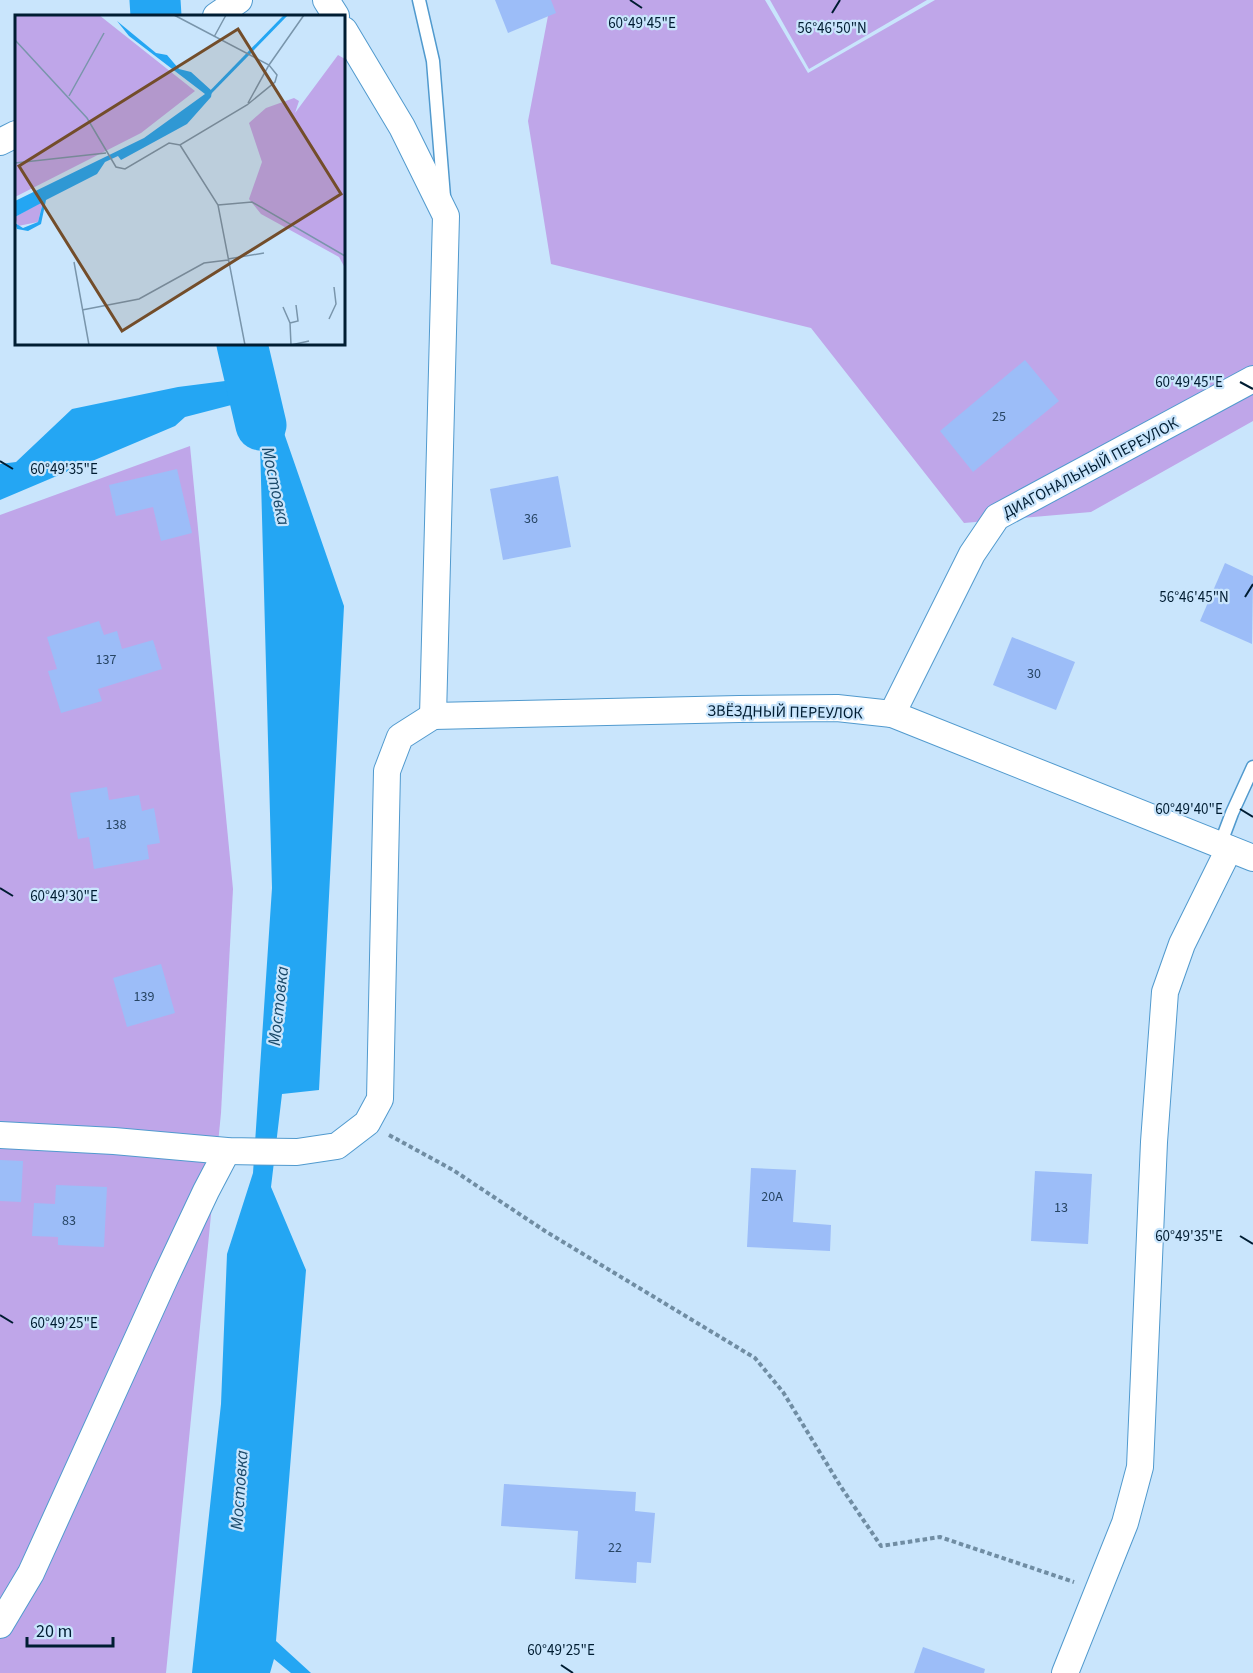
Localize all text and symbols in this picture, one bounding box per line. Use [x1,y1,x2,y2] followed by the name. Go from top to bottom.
[608,13,676,34] text: 60°49'45"E
[15,15,345,345] inset map
[797,18,867,39] text: 56°46'50"N
[1155,372,1223,393] text: 60°49'45"E
[992,407,1006,427] house number: 25
[999,412,1183,524] street label: ДИАГОНАЛЬНЫЙ ПЕРЕУЛОК
[255,444,296,528] water label: Мостовка
[30,459,98,480] text: 60°49'35"E
[524,509,538,529] house number: 36
[1159,587,1229,608] text: 56°46'45"N
[96,650,116,670] house number: 137
[1027,664,1041,684] house number: 30
[707,700,864,724] street label: ЗВЁЗДНЫЙ ПЕРЕУЛОК
[1155,799,1223,820] text: 60°49'40"E
[106,815,126,835] house number: 138
[30,886,98,907] text: 60°49'30"E
[262,965,295,1047] water label: Мостовка
[134,987,154,1007] house number: 139
[761,1187,783,1207] house number: 20А
[1054,1198,1068,1218] house number: 13
[62,1211,76,1231] house number: 83
[1155,1226,1223,1247] text: 60°49'35"E
[30,1313,98,1334] text: 60°49'25"E
[224,1449,255,1531] water label: Мостовка
[608,1538,622,1558] house number: 22
[27,1610,112,1648] scale bar
[36,1619,72,1644] text: 20 m
[527,1640,595,1661] text: 60°49'25"E

